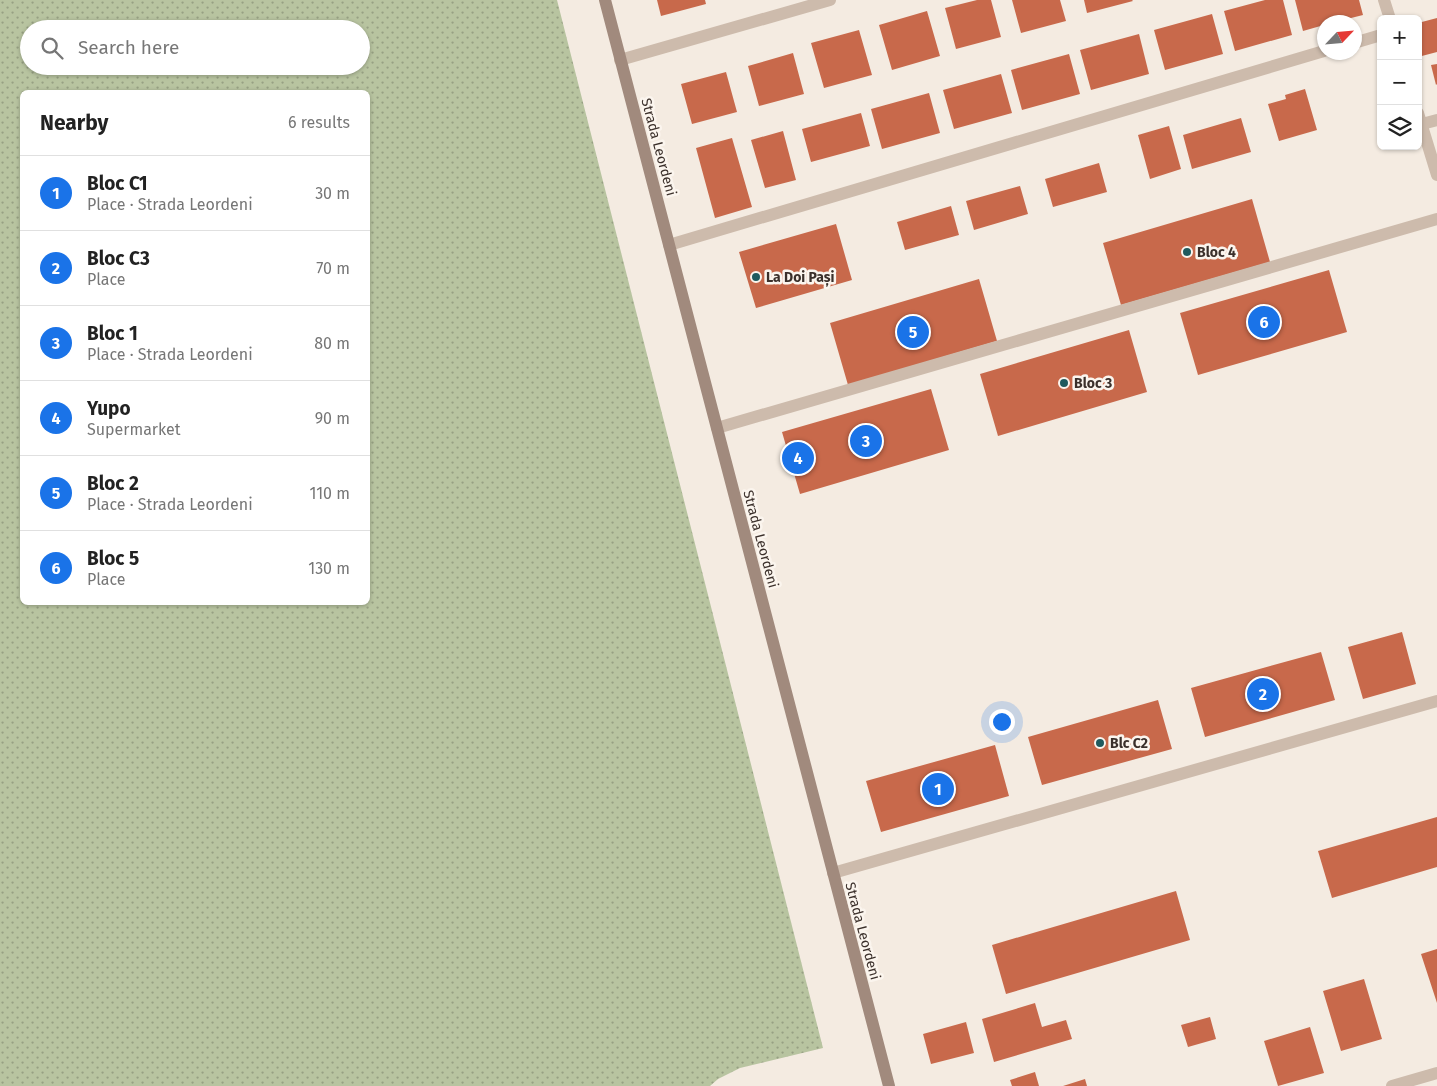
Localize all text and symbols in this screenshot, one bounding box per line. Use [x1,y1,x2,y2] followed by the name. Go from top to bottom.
[1317,15,1362,60] north arrow
[1377,15,1422,150] map controls
[1377,15,1422,60] button: +
[20,20,370,75] search box
[38,34,66,62] icon: search
[78,36,179,59] text: Search here
[1377,60,1422,105] button: −
[637,96,680,198] street label: Strada Leordeni
[1377,105,1422,150] button: layers
[40,110,108,136] text: Nearby
[288,113,350,132] text: 6 results
[87,172,148,195] text: Bloc C1
[52,184,60,203] text: 1
[315,184,350,203] text: 30 m
[87,195,253,214] text: Place · Strada Leordeni
[1197,244,1236,261] place label: Bloc 4
[1181,246,1193,258] marker: Bloc 4
[87,247,150,270] text: Bloc C3
[52,259,60,278] text: 2
[316,259,350,278] text: 70 m
[766,269,835,287] place label: La Doi Pași
[87,270,126,289] text: Place
[750,271,762,283] marker: La Doi Pași
[1248,303,1280,341] pin: 6
[897,313,929,351] pin: 5
[87,322,138,345] text: Bloc 1
[52,334,60,353] text: 3
[314,334,350,353] text: 80 m
[87,345,253,364] text: Place · Strada Leordeni
[1074,375,1112,392] place label: Bloc 3
[1058,377,1070,389] marker: Bloc 3
[87,397,131,420] text: Yupo
[51,409,61,428] text: 4
[315,409,350,428] text: 90 m
[87,420,181,439] text: Supermarket
[850,422,882,460] pin: 3
[782,439,814,477] pin: 4
[87,472,139,495] text: Bloc 2
[52,484,60,503] text: 5
[309,484,350,503] text: 110 m
[739,488,782,590] street label: Strada Leordeni
[87,495,253,514] text: Place · Strada Leordeni
[87,547,139,570] text: Bloc 5
[51,559,61,578] text: 6
[308,559,350,578] text: 130 m
[87,570,126,589] text: Place
[1247,675,1279,713] pin: 2
[989,709,1015,735] your location
[1110,735,1148,752] place label: Blc C2
[1094,737,1106,749] marker: Blc C2
[922,770,954,808] pin: 1
[841,880,884,982] street label: Strada Leordeni

